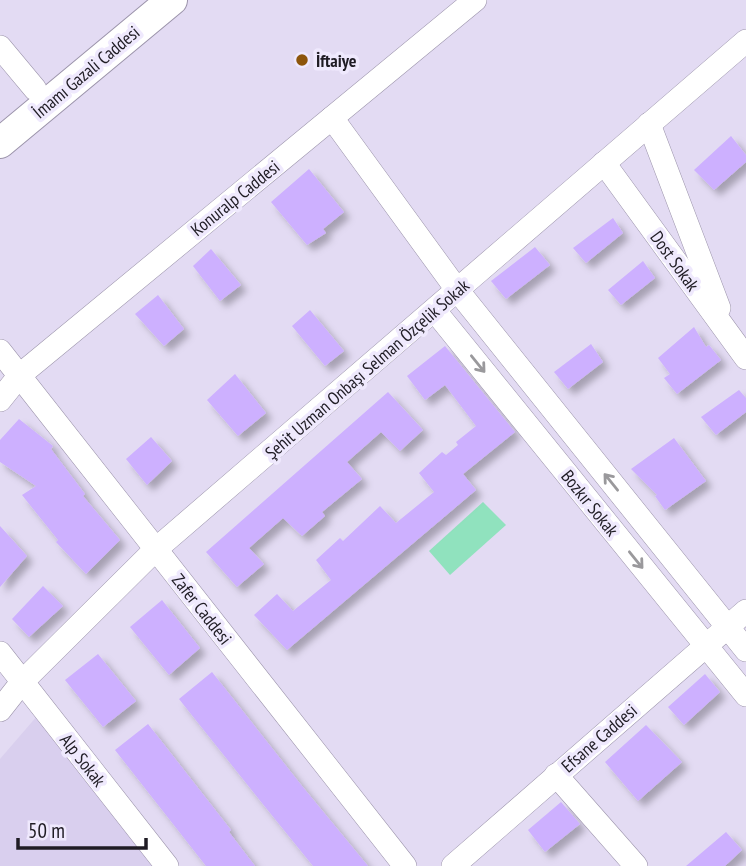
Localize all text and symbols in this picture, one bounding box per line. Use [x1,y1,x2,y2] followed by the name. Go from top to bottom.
[28,21,144,123] street label: İmamı Gazali Caddesi
[316,49,357,72] place label: İftaiye
[294,52,310,68] marker: İftaiye
[186,155,284,241] street label: Konuralp Caddesi
[645,226,705,296] street label: Dost Sokak
[260,274,474,464] street label: Şehit Uzman Onbaşı Selman Özçelik Sokak
[470,354,486,372] one-way arrow
[556,465,624,541] street label: Bozkır Sokak
[604,473,619,492] one-way arrow
[629,550,644,568] one-way arrow
[167,569,237,649] street label: Zafer Caddesi
[556,699,642,777] street label: Efsane Caddesi
[55,729,111,791] street label: Alp Sokak
[18,806,145,850] scale bar
[28,817,65,844] text: 50 m

